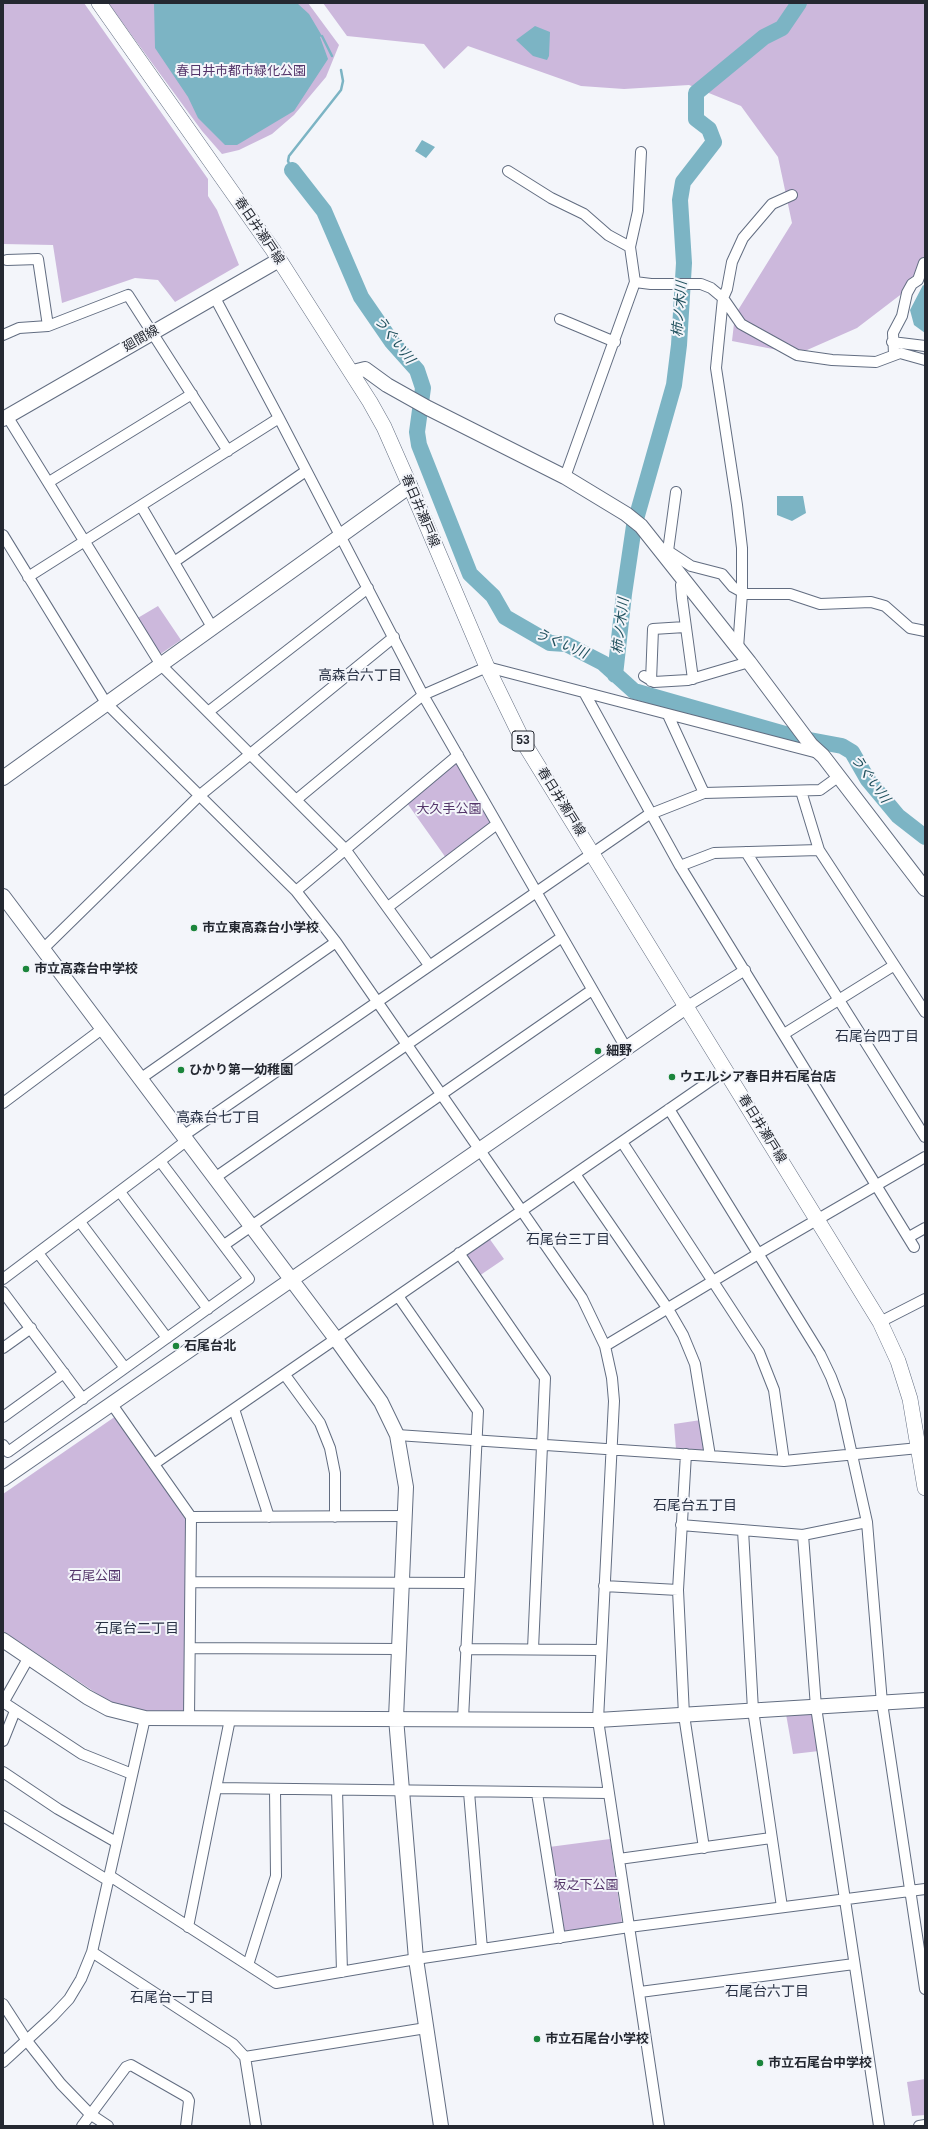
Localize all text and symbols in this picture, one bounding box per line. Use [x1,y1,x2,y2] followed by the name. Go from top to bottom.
[176,63,306,79] park label: 春日井市都市緑化公園
[231,194,287,268] street label: 春日井瀬戸線
[669,280,691,338] water label: 柿ノ木川
[370,313,418,367] water label: うぐい川
[120,322,162,356] street label: 廻間線
[398,472,442,550] street label: 春日井瀬戸線
[609,597,633,655] water label: 柿ノ木川
[532,625,590,663] water label: うぐい川
[318,668,402,684] district label: 高森台六丁目
[512,731,534,751] road number: 53
[847,751,893,807] water label: うぐい川
[534,765,588,839] street label: 春日井瀬戸線
[417,801,481,817] park label: 大久手公園
[202,920,319,936] place label: 市立東高森台小学校
[189,923,199,933] marker: 市立東高森台小学校
[34,961,138,977] place label: 市立高森台中学校
[21,964,31,974] marker: 市立高森台中学校
[835,1029,919,1045] district label: 石尾台四丁目
[606,1043,632,1059] place label: 細野
[593,1046,603,1056] marker: 細野
[189,1062,293,1078] place label: ひかり第一幼稚園
[176,1065,186,1075] marker: ひかり第一幼稚園
[680,1069,836,1085] place label: ウエルシア春日井石尾台店
[667,1072,677,1082] marker: ウエルシア春日井石尾台店
[735,1092,789,1166] street label: 春日井瀬戸線
[176,1110,260,1126] district label: 高森台七丁目
[526,1232,610,1248] district label: 石尾台三丁目
[184,1338,236,1354] place label: 石尾台北
[171,1341,181,1351] marker: 石尾台北
[653,1498,737,1514] district label: 石尾台五丁目
[69,1568,121,1584] park label: 石尾公園
[95,1621,179,1637] district label: 石尾台二丁目
[554,1877,618,1893] park label: 坂之下公園
[725,1984,809,2000] district label: 石尾台六丁目
[130,1990,214,2006] district label: 石尾台一丁目
[545,2031,649,2047] place label: 市立石尾台小学校
[532,2034,542,2044] marker: 市立石尾台小学校
[768,2055,872,2071] place label: 市立石尾台中学校
[755,2058,765,2068] marker: 市立石尾台中学校

